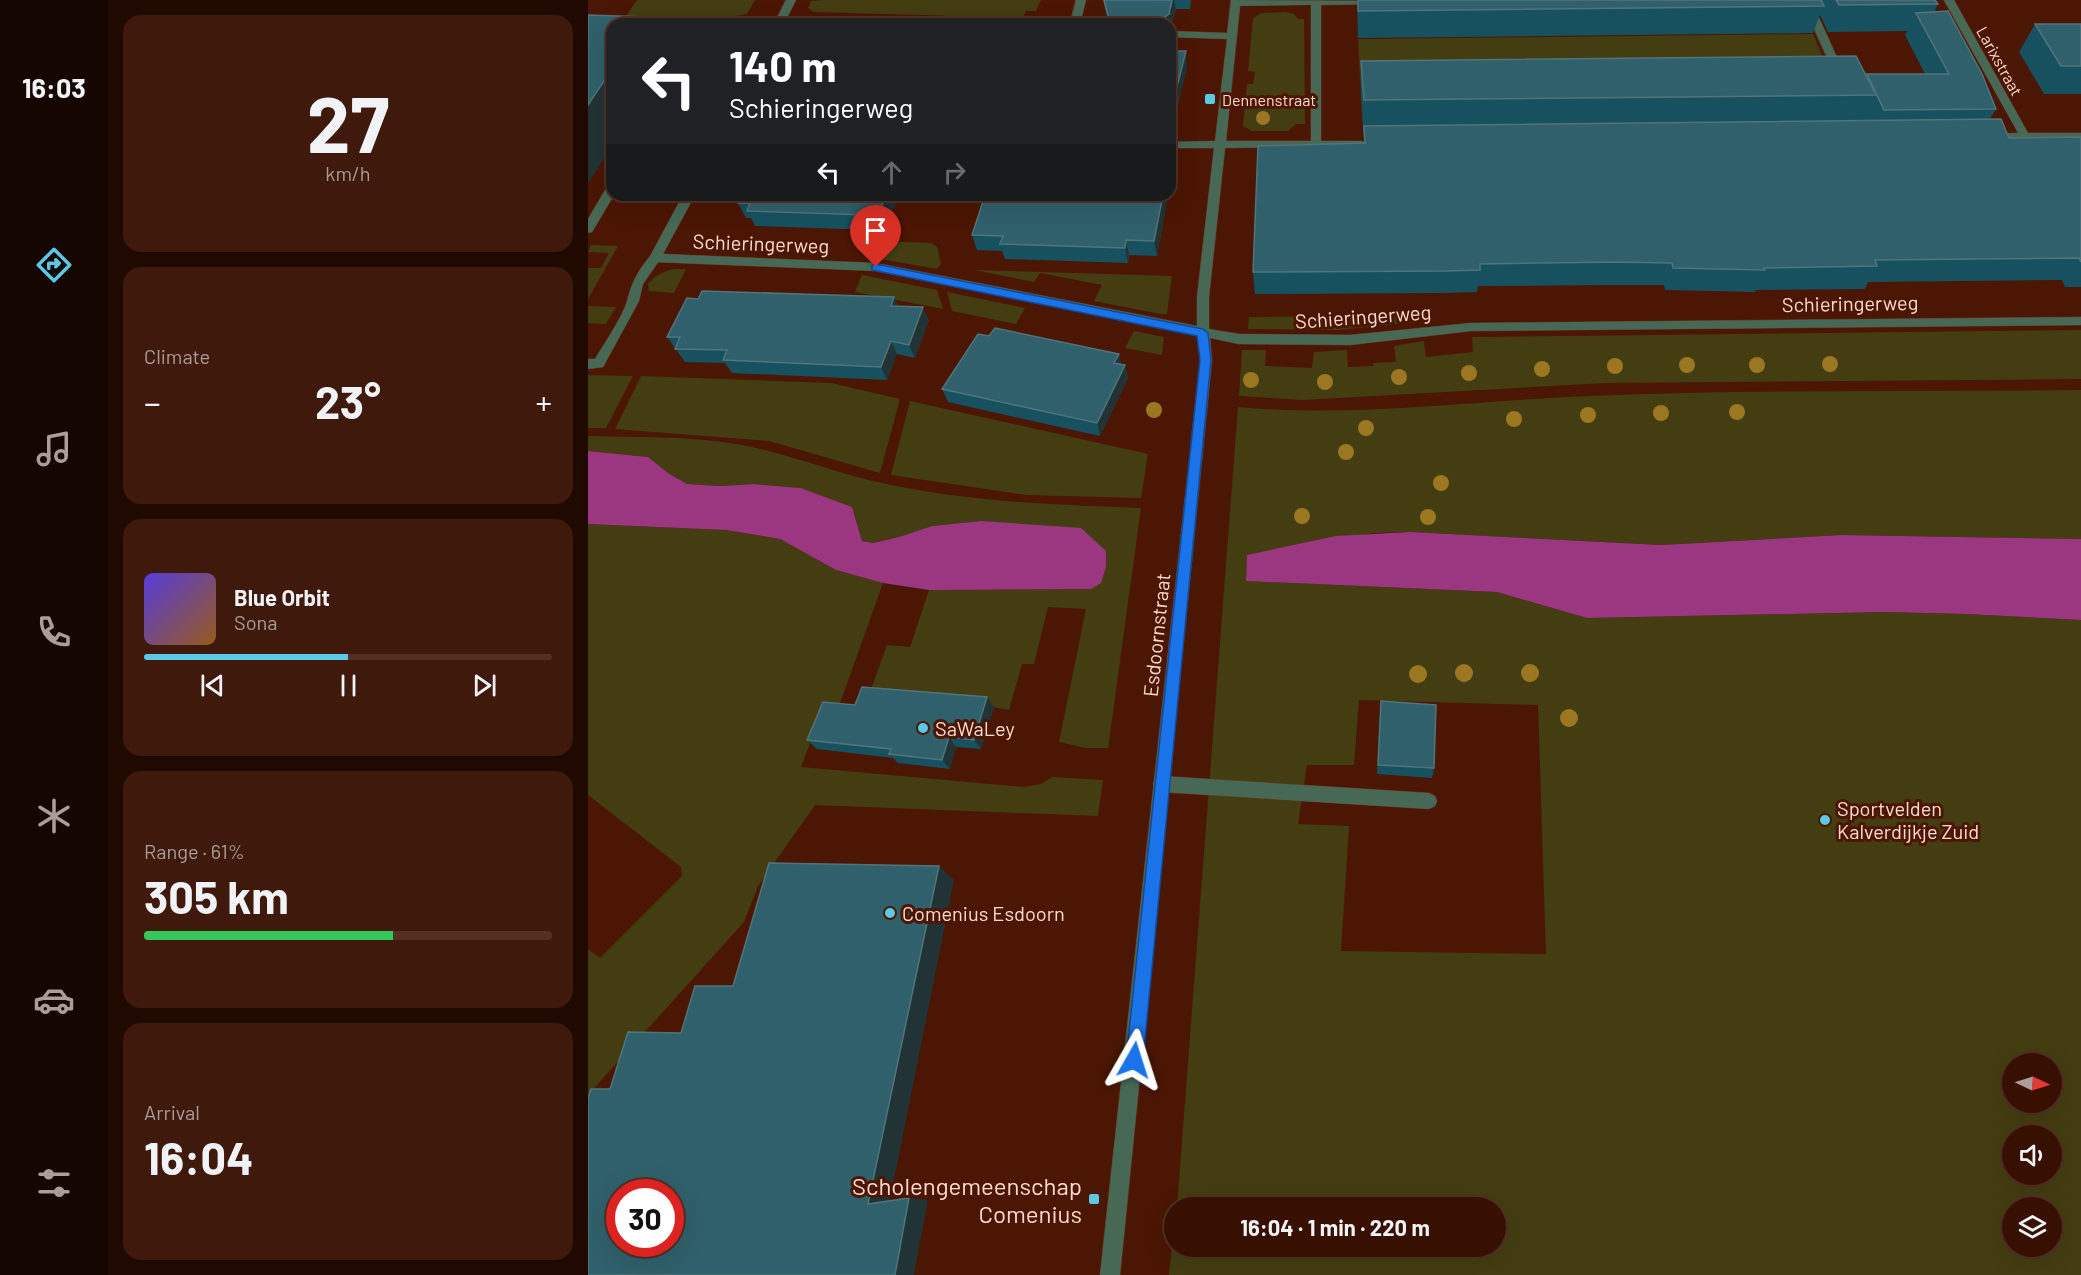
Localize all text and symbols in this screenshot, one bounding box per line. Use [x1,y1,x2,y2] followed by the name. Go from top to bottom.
[1973,23,2027,99] street label: Larixstraat
[729,40,837,90] text: 140 m
[630,42,708,120] icon: left
[22,71,86,103] text: 16:03
[307,75,389,169] text: 27
[1222,90,1316,109] place label: Dennenstraat
[729,91,913,123] text: Schieringerweg
[1203,92,1217,106] marker: Dennenstraat
[812,156,845,189] icon: left
[875,156,908,189] icon: ahead
[938,156,971,189] icon: right
[325,161,371,185] text: km/h
[850,205,901,267] pin
[859,214,892,247] icon: arrive
[692,229,830,257] street label: Schieringerweg
[33,244,75,286] icon: directions
[1782,290,1918,316] street label: Schieringerweg
[1294,299,1432,333] street label: Schieringerweg
[144,344,210,368] text: Climate
[315,374,381,428] text: 23°
[144,382,161,422] text: −
[535,382,552,422] text: +
[33,428,75,470] icon: music
[1138,572,1174,698] street label: Esdoornstraat
[234,584,330,610] text: Blue Orbit
[234,610,278,634] text: Sona
[33,611,75,653] icon: phone
[196,669,229,702] icon: previous
[332,669,365,702] icon: pause
[468,669,501,702] icon: next
[935,716,1015,740] place label: SaWaLey
[916,721,930,735] marker: SaWaLey
[33,795,75,837] icon: climate
[1837,796,1979,843] place label: Sportvelden Kalverdijkje Zuid
[1818,813,1832,827] marker: Sportvelden Kalverdijkje Zuid
[144,839,245,863] text: Range · 61%
[144,869,289,923] text: 305 km
[902,901,1065,925] place label: Comenius Esdoorn
[883,906,897,920] marker: Comenius Esdoorn
[33,979,75,1021] icon: car
[1102,1028,1166,1092] position arrow
[2002,1053,2062,1113] north arrow
[2002,1053,2062,1257] map controls
[144,1100,200,1124] text: Arrival
[2002,1125,2062,1185] button: sound
[144,1130,253,1184] text: 16:04
[33,1162,75,1204] icon: filters
[852,1171,1082,1228] place label: Scholengemeenschap Comenius
[606,1179,684,1257] speed limit sign: 30
[1087,1192,1101,1206] marker: Scholengemeenschap Comenius
[2002,1197,2062,1257] button: layers
[1240,1214,1430,1240] text: 16:04 · 1 min · 220 m

